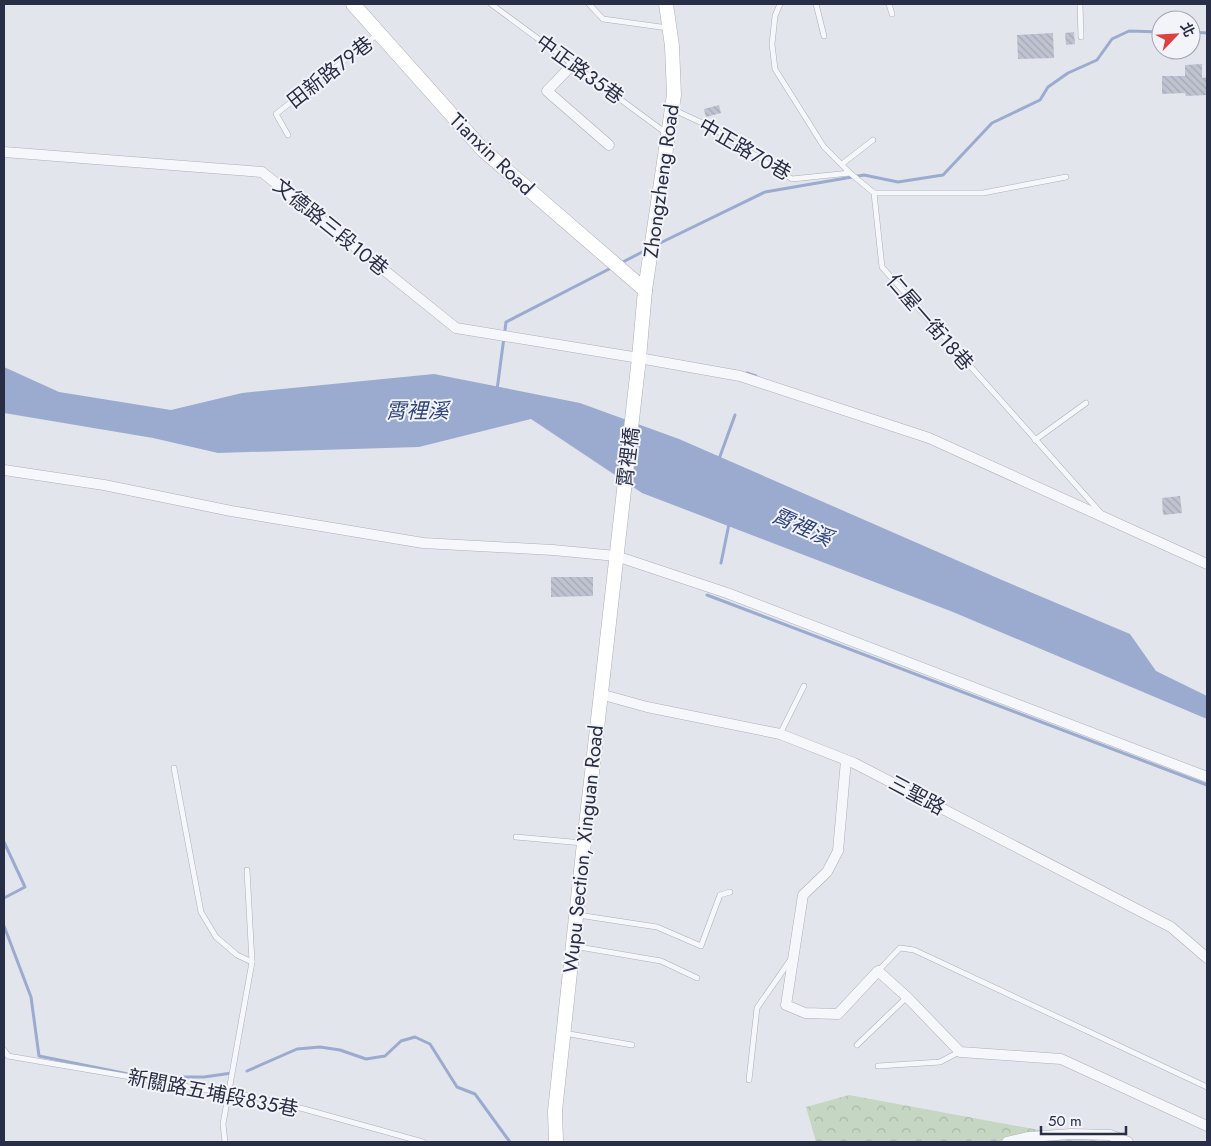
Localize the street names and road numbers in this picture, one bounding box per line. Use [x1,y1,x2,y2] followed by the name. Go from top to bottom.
[530,28,630,111] street label: 中正路35巷
[281,30,379,115] street label: 田新路79巷
[636,102,687,260] street label: Zhongzheng Road
[443,106,541,202] street label: Tianxin Road
[693,111,796,188] street label: 中正路70巷
[267,172,395,283] street label: 文德路三段10巷
[879,268,980,377] street label: 仁屋一街18巷
[610,426,647,489] street label: 霄裡橋
[556,724,611,974] street label: Wupu Section, Xinguan Road
[883,769,950,822] street label: 三聖路
[125,1063,301,1124] street label: 新關路五埔段835巷

